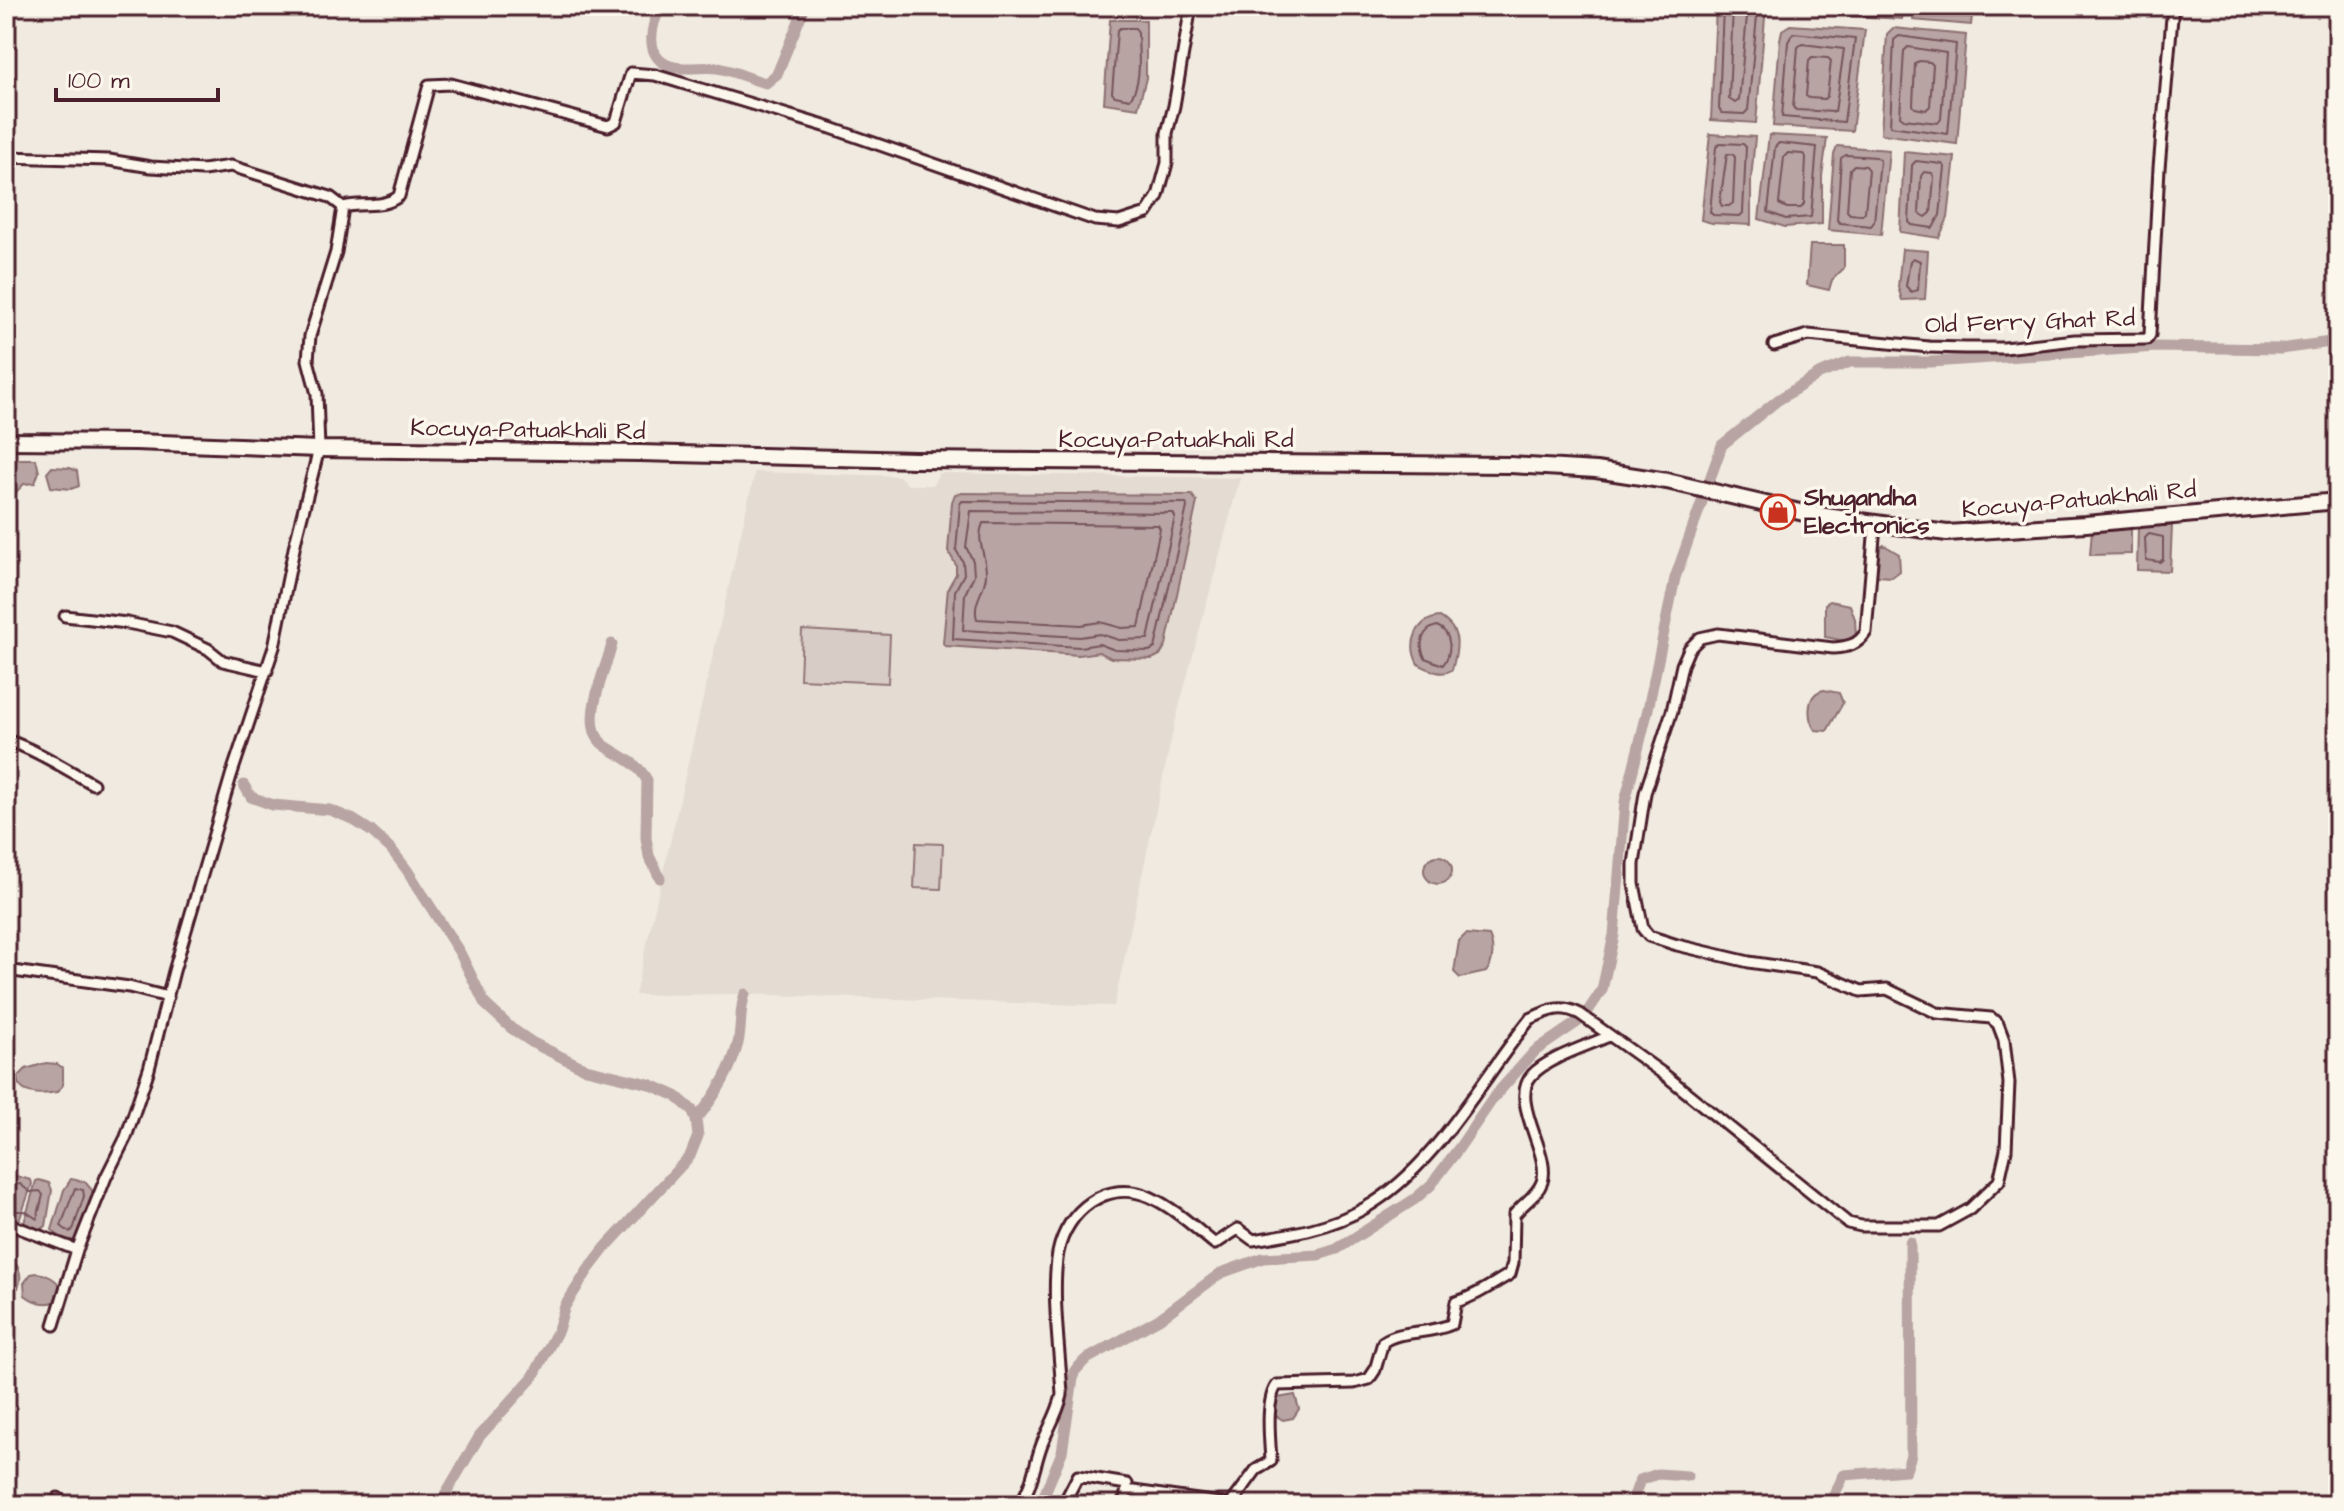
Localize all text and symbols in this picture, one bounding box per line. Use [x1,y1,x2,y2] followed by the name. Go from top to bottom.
[56,52,218,102] scale bar
[68,64,130,98] text: 100 m
[1924,301,2136,344] street label: Old Ferry Ghat Rd
[410,411,646,450] street label: Kocuya-Patuakhali Rd
[1058,423,1294,458] street label: Kocuya-Patuakhali Rd
[1960,473,2198,528] street label: Kocuya-Patuakhali Rd
[1803,481,1929,543] place label: Shugandha Electronics
[1759,493,1797,531] shop icon: Shugandha Electronics

